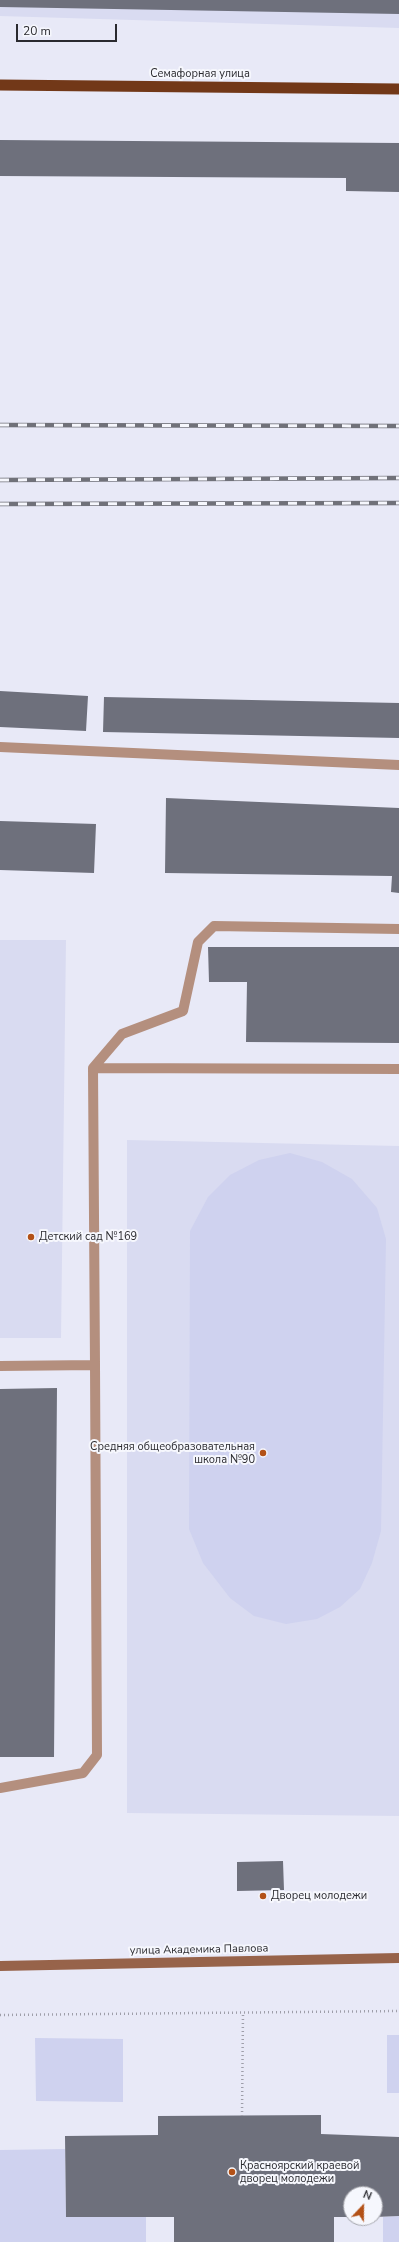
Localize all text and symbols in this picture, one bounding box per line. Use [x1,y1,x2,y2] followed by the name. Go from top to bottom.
[18,16,119,42] scale bar
[23,23,51,39] text: 20 m
[150,67,250,81] street label: Семафорная улица
[39,1230,137,1244] place label: Детский сад №169
[26,1232,36,1242] marker: Детский сад №169
[90,1440,255,1466] place label: Средняя общеобразовательная школа №90
[258,1448,268,1458] marker: Средняя общеобразовательная школа №90
[271,1889,367,1903] place label: Дворец молодежи
[258,1891,268,1901] marker: Дворец молодежи
[130,1942,268,1958] street label: улица Академика Павлова
[240,2159,359,2185] place label: Красноярский краевой дворец молодежи
[227,2167,237,2177] marker: Красноярский краевой дворец молодежи
[343,2186,383,2226] north arrow
[361,2187,374,2204] text: N

